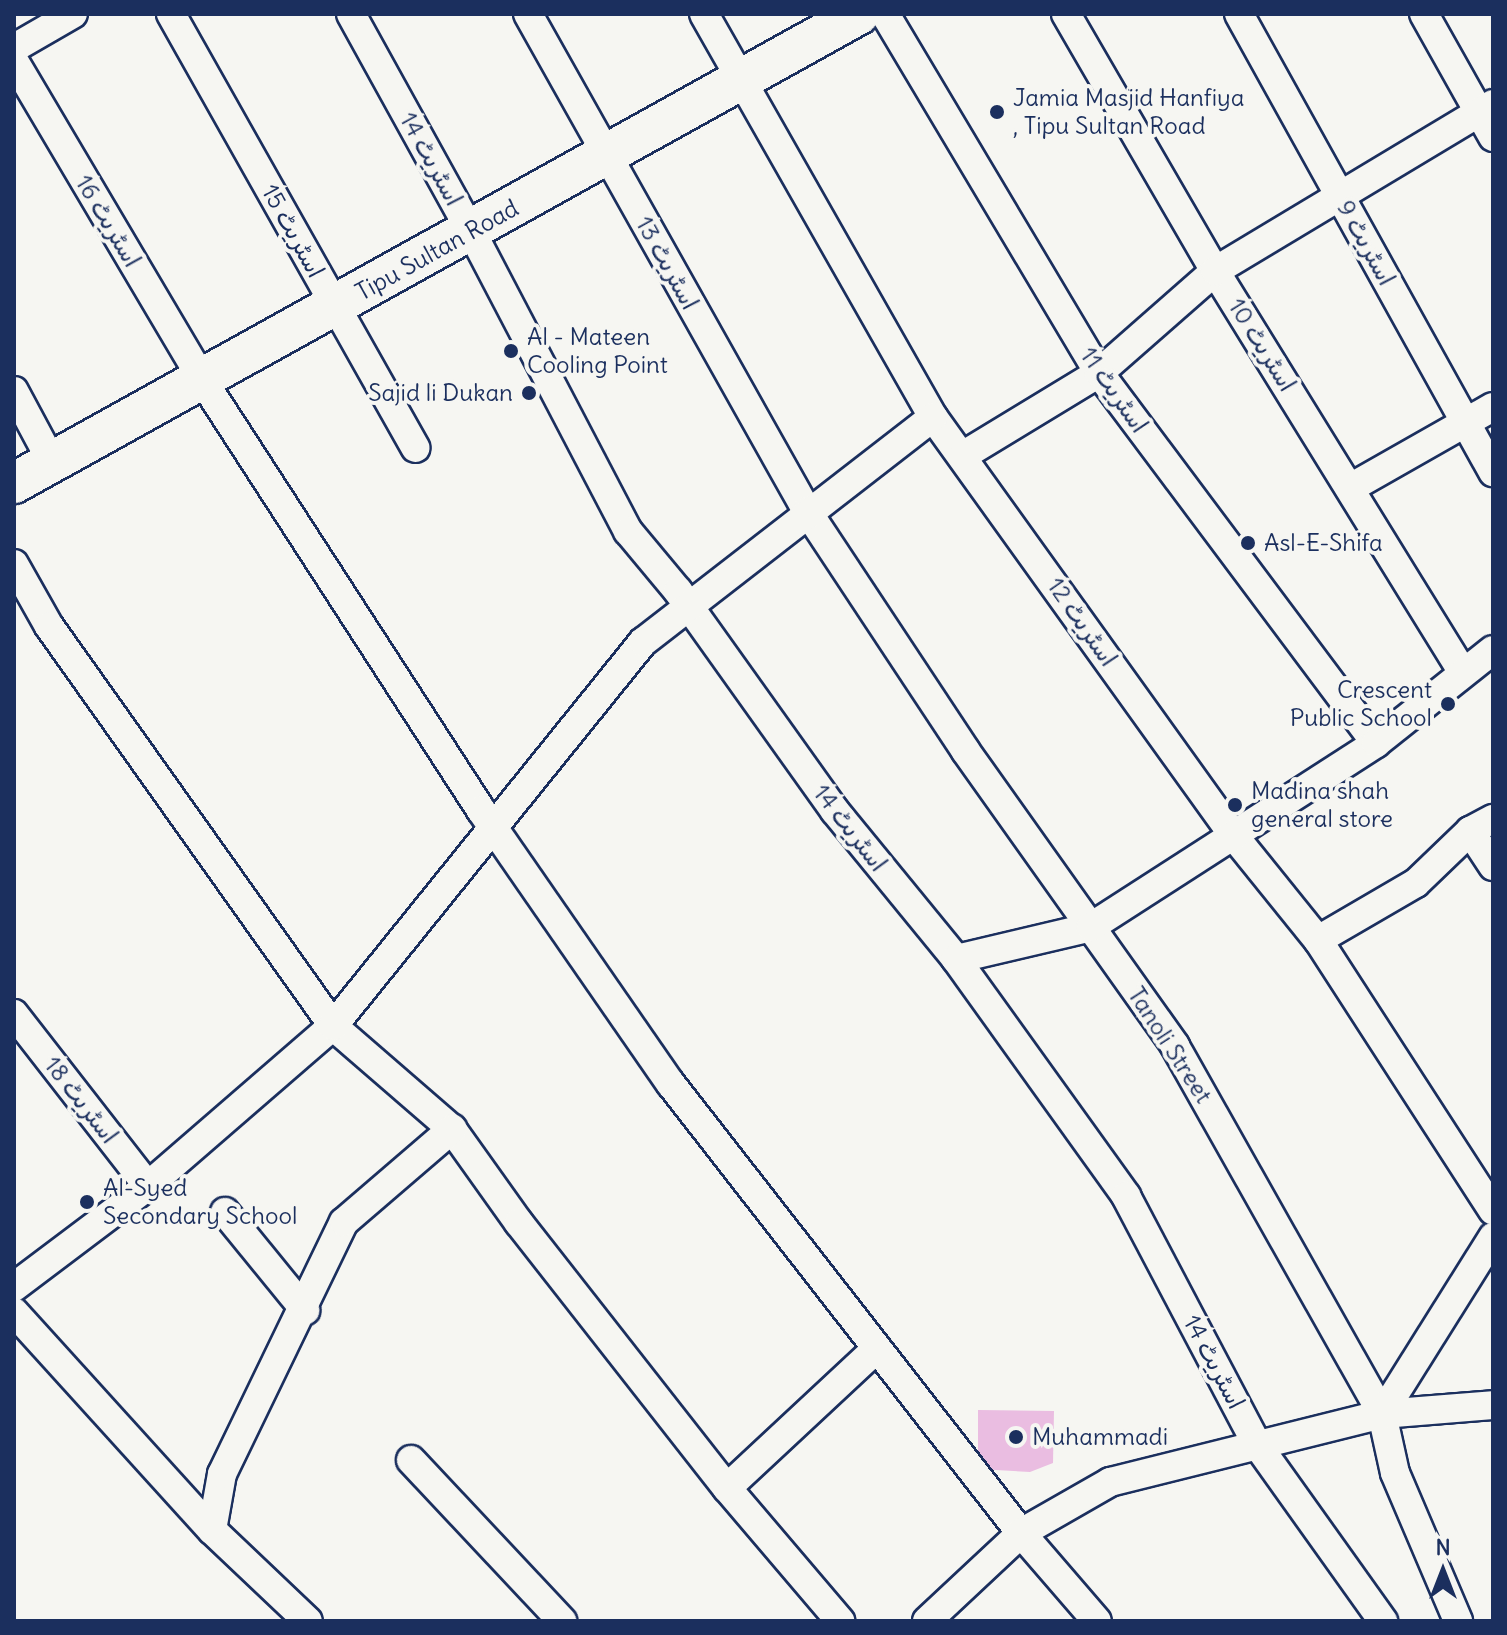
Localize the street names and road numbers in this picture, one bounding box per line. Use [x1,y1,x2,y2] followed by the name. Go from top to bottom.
[394,107,468,211] street label: اسٹریٹ 14
[69,170,147,272] street label: اسٹریٹ 16
[256,179,330,283] street label: اسٹریٹ 15
[351,193,523,307] street label: Tipu Sultan Road
[1331,195,1401,291] street label: اسٹریٹ 9
[630,211,704,315] street label: اسٹریٹ 13
[1222,293,1302,397] street label: اسٹریٹ 10
[1074,342,1154,438] street label: اسٹریٹ 11
[1041,572,1123,672] street label: اسٹریٹ 12
[807,779,893,877] street label: اسٹریٹ 14
[1122,982,1218,1108] street label: Tanoli Street
[38,1051,124,1149] street label: اسٹریٹ 18
[1177,1310,1251,1414] street label: اسٹریٹ 14

